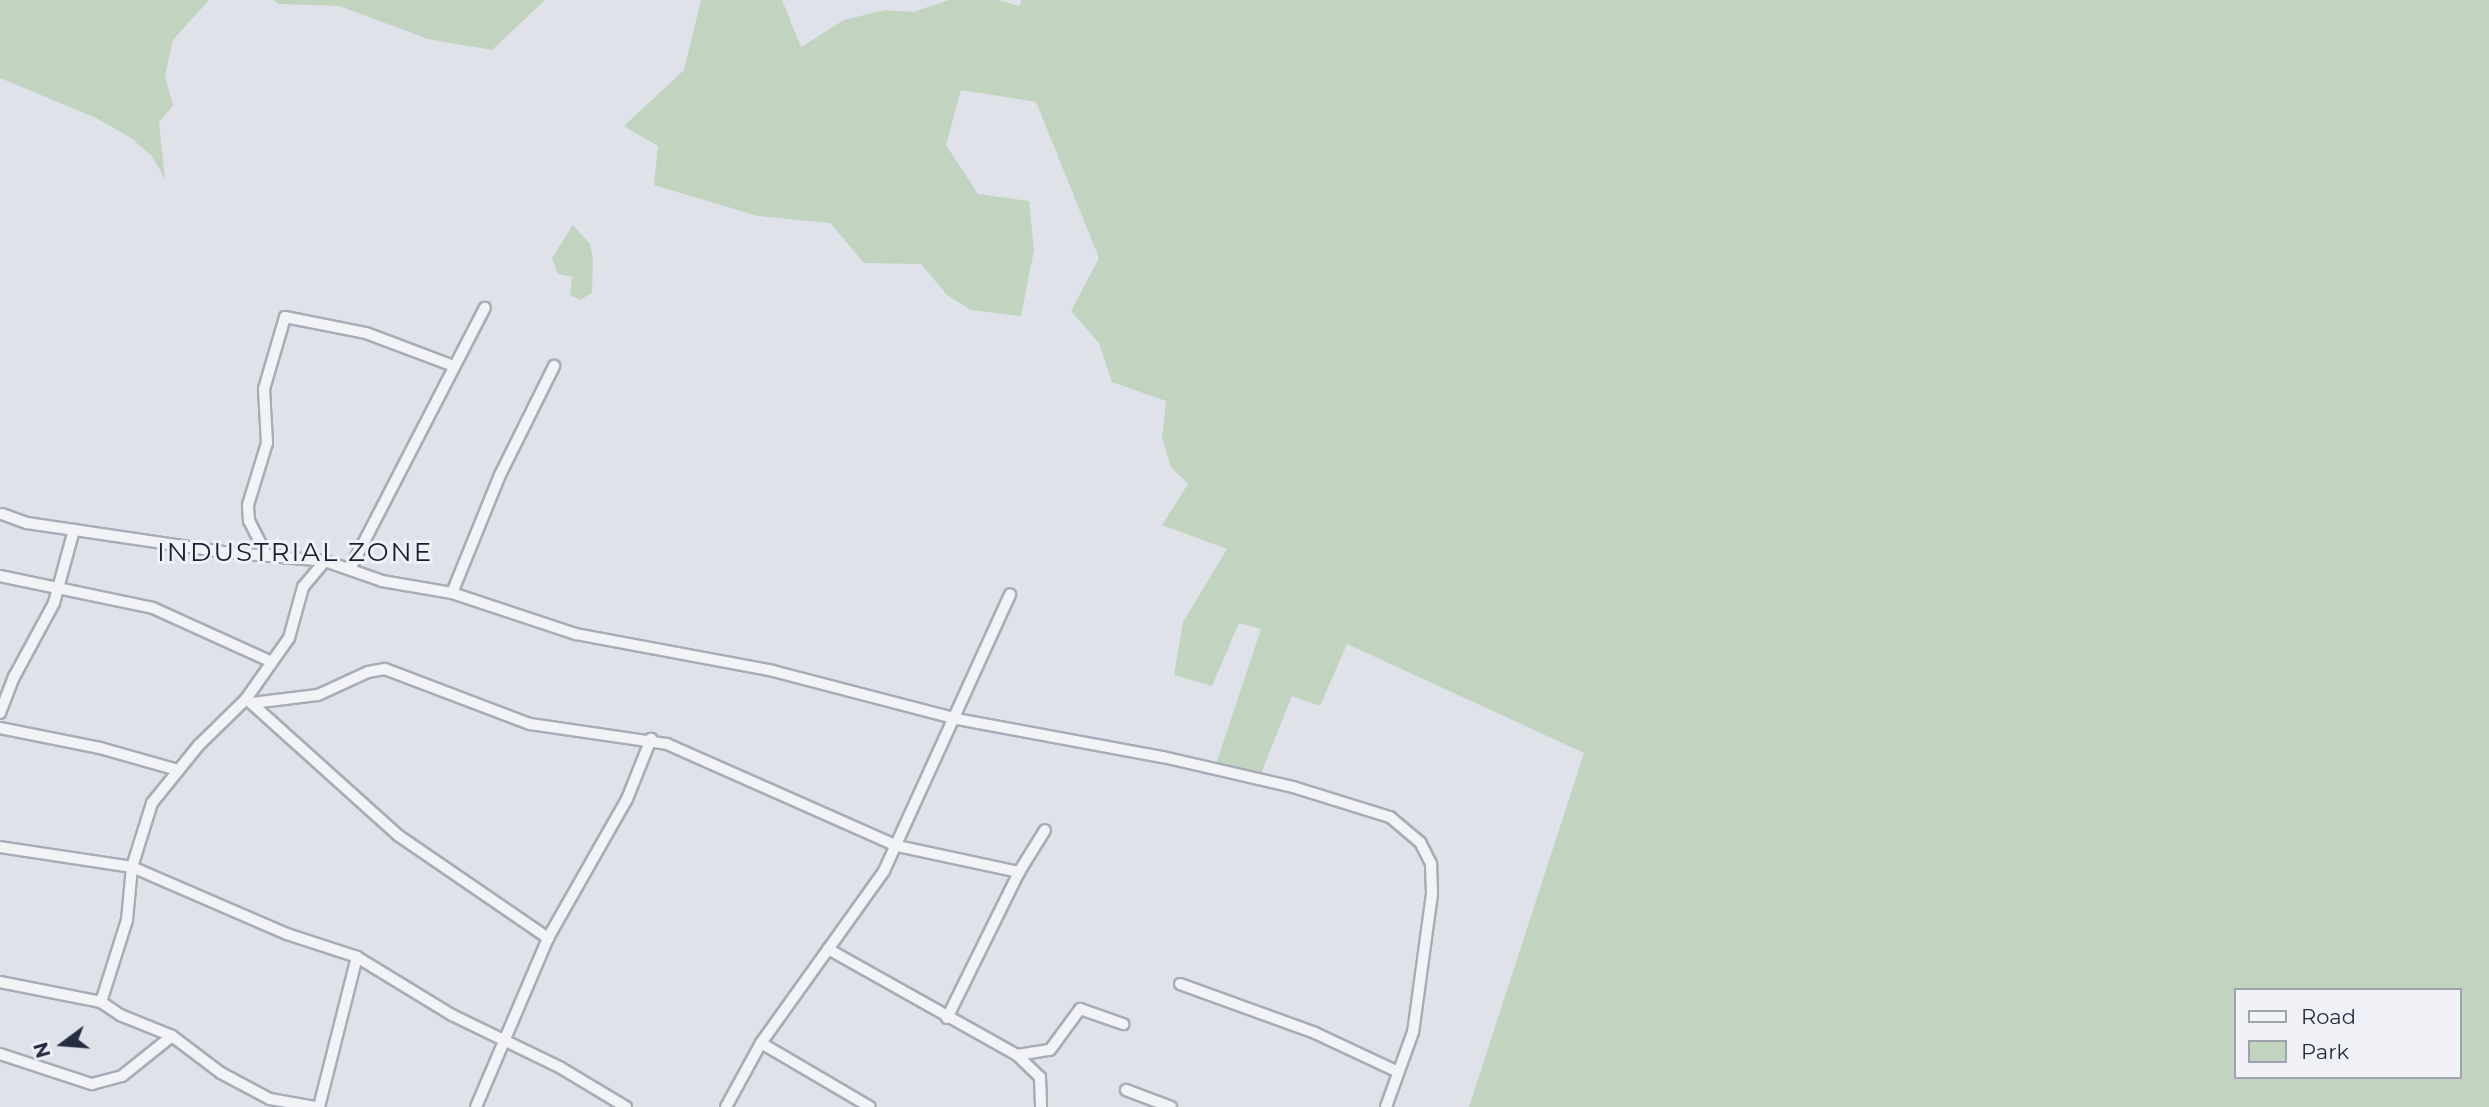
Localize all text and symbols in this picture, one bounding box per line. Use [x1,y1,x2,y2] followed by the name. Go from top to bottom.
[159,537,431,569] district label: INDUSTRIAL ZONE
[2234,988,2461,1079] legend
[2301,1004,2356,1029] text: Road
[28,1009,98,1079] north arrow
[29,1039,56,1060] text: N
[2301,1039,2349,1064] text: Park

